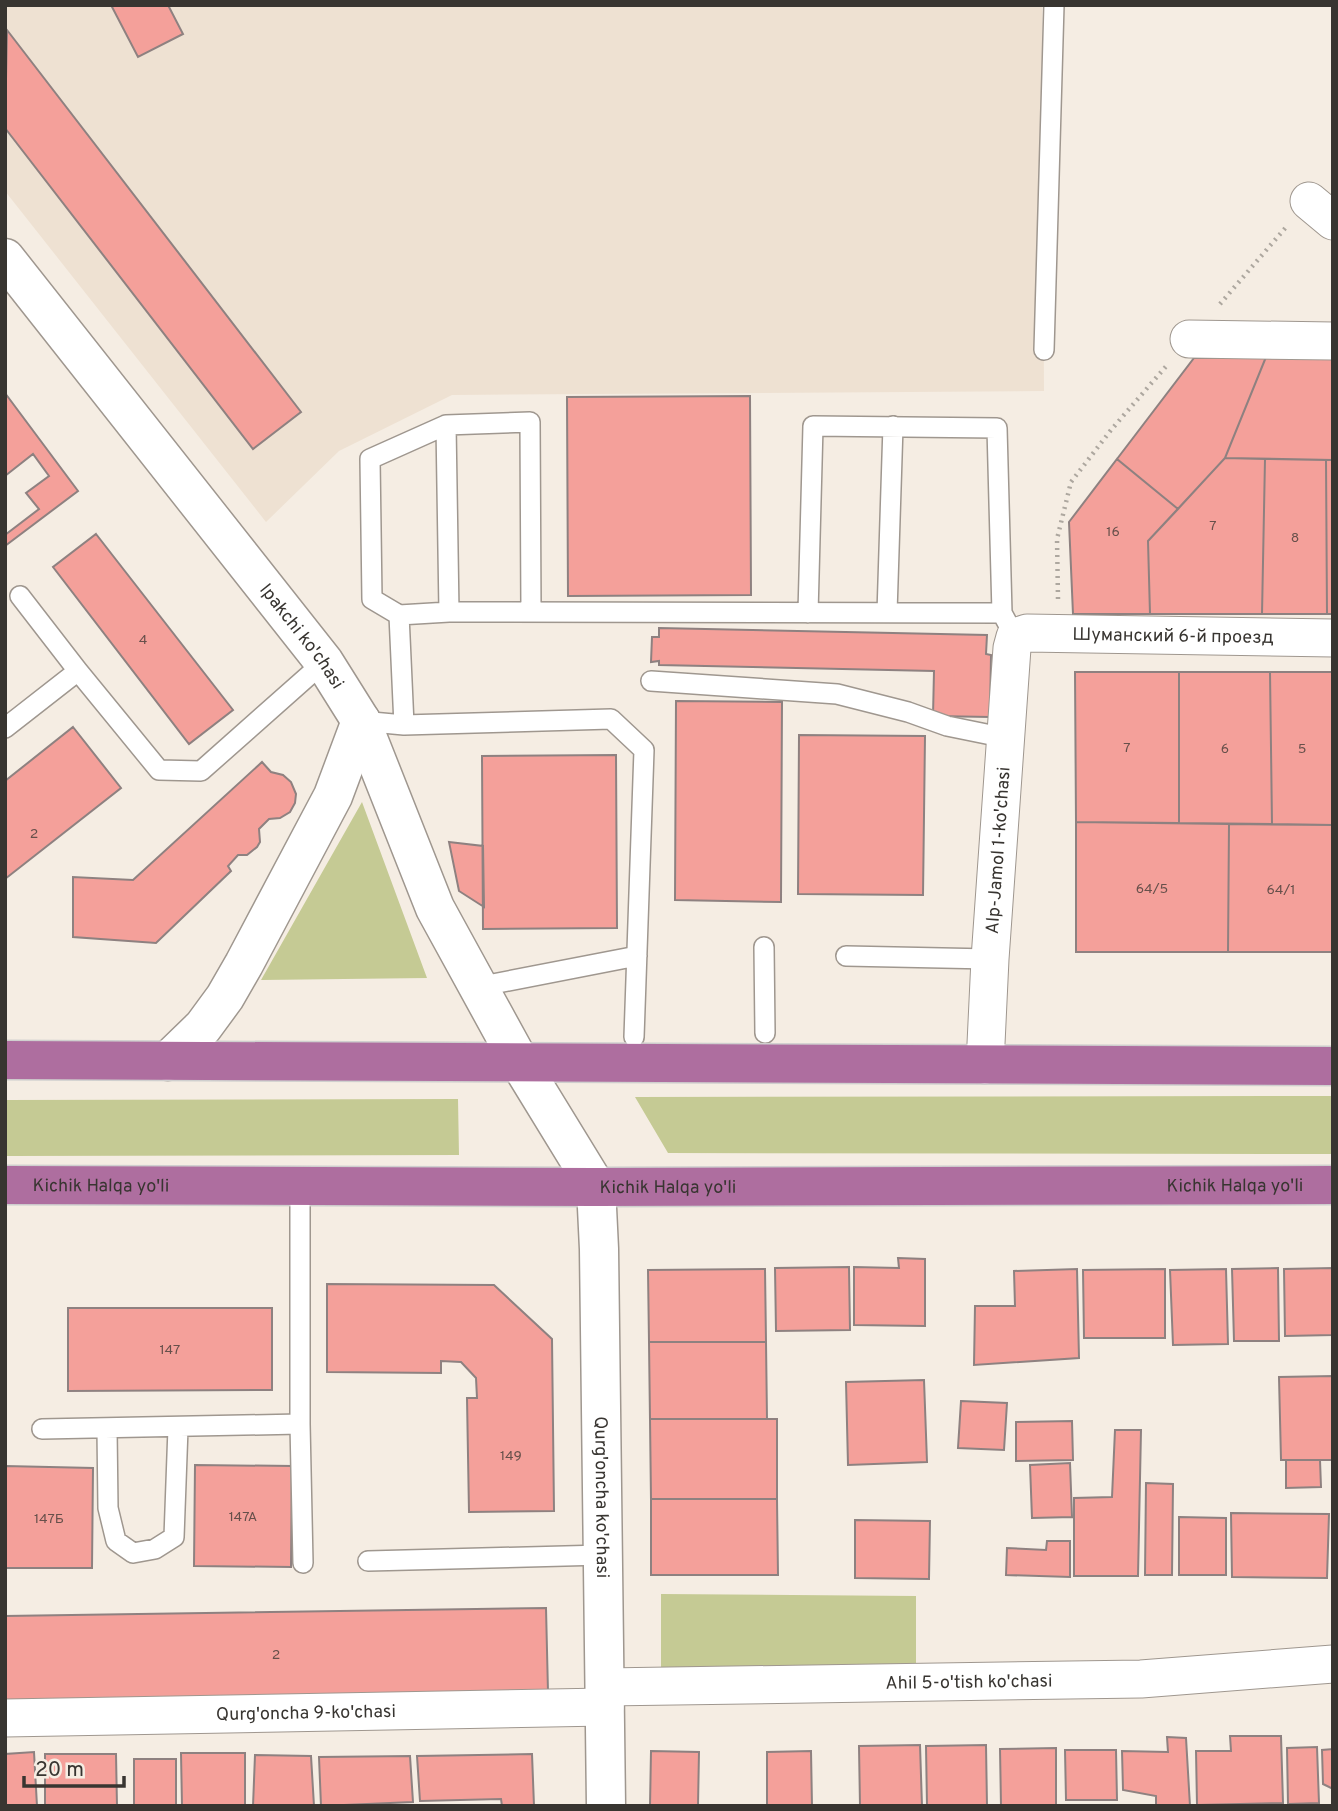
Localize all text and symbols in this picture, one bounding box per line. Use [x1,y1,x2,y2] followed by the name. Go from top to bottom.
[1209,518,1217,535] house number: 7
[1106,524,1120,541] house number: 16
[1291,530,1299,547] house number: 8
[254,580,348,694] street label: Ipakchi ko'chasi
[1072,624,1274,650] street label: Шуманский 6-й проезд
[139,632,147,649] house number: 4
[1123,740,1131,757] house number: 7
[1221,741,1229,758] house number: 6
[1298,741,1306,758] house number: 5
[982,766,1017,935] street label: Alp-Jamol 1-ko'chasi
[30,826,38,843] house number: 2
[1136,881,1168,898] house number: 64/5
[1266,882,1296,899] house number: 64/1
[33,1175,169,1199] street label: Kichik Halqa yo'li
[1167,1175,1303,1198] street label: Kichik Halqa yo'li
[600,1177,736,1200] street label: Kichik Halqa yo'li
[160,1342,180,1359] house number: 147
[588,1416,613,1578] street label: Qurg'oncha ko'chasi
[500,1448,522,1465] house number: 149
[229,1509,257,1526] house number: 147А
[34,1511,64,1528] house number: 147Б
[272,1647,280,1664] house number: 2
[885,1670,1053,1696] street label: Ahil 5-o'tish ko'chasi
[216,1701,396,1727] street label: Qurg'oncha 9-ko'chasi
[24,1744,124,1788] scale bar
[35,1757,84,1784] text: 20 m

